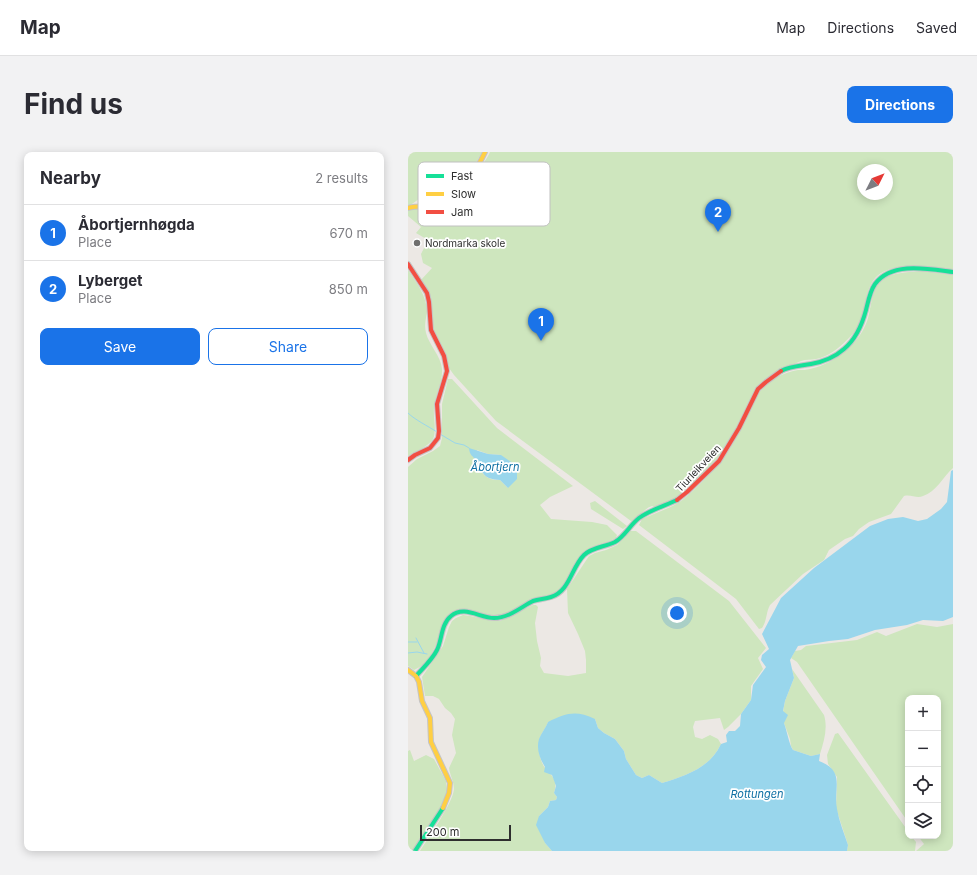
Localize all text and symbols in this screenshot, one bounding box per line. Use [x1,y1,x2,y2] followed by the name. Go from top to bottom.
[20,16,61,39] text: Map
[776,19,805,36] text: Map
[827,19,894,36] text: Directions
[916,19,957,36] text: Saved
[847,86,953,123] button: Directions
[24,87,123,121] text: Find us
[418,162,550,226] legend
[857,164,893,200] north arrow
[40,168,101,188] text: Nearby
[451,169,473,183] text: Fast
[315,170,368,186] text: 2 results
[451,187,476,201] text: Slow
[705,199,731,232] pin: 2
[451,205,473,219] text: Jam
[78,215,195,234] text: Åbortjernhøgda
[50,225,56,241] text: 1
[330,225,368,241] text: 670 m
[78,234,112,250] text: Place
[425,237,505,249] place label: Nordmarka skole
[412,238,422,248] marker: Nordmarka skole
[78,271,143,290] text: Lyberget
[49,281,57,297] text: 2
[329,281,368,297] text: 850 m
[78,290,112,306] text: Place
[528,308,554,341] pin: 1
[40,328,200,365] button: Save
[208,328,368,365] button: Share
[673,442,723,494] street label: Tiurleikveien
[470,460,520,474] water label: Åbortjern
[667,603,687,623] your location
[905,695,941,839] map controls
[905,695,941,731] button: +
[905,731,941,767] button: −
[905,767,941,803] button: locate
[730,787,784,801] water label: Rottungen
[905,803,941,839] button: layers
[420,823,511,842] scale bar
[426,825,459,839] text: 200 m

